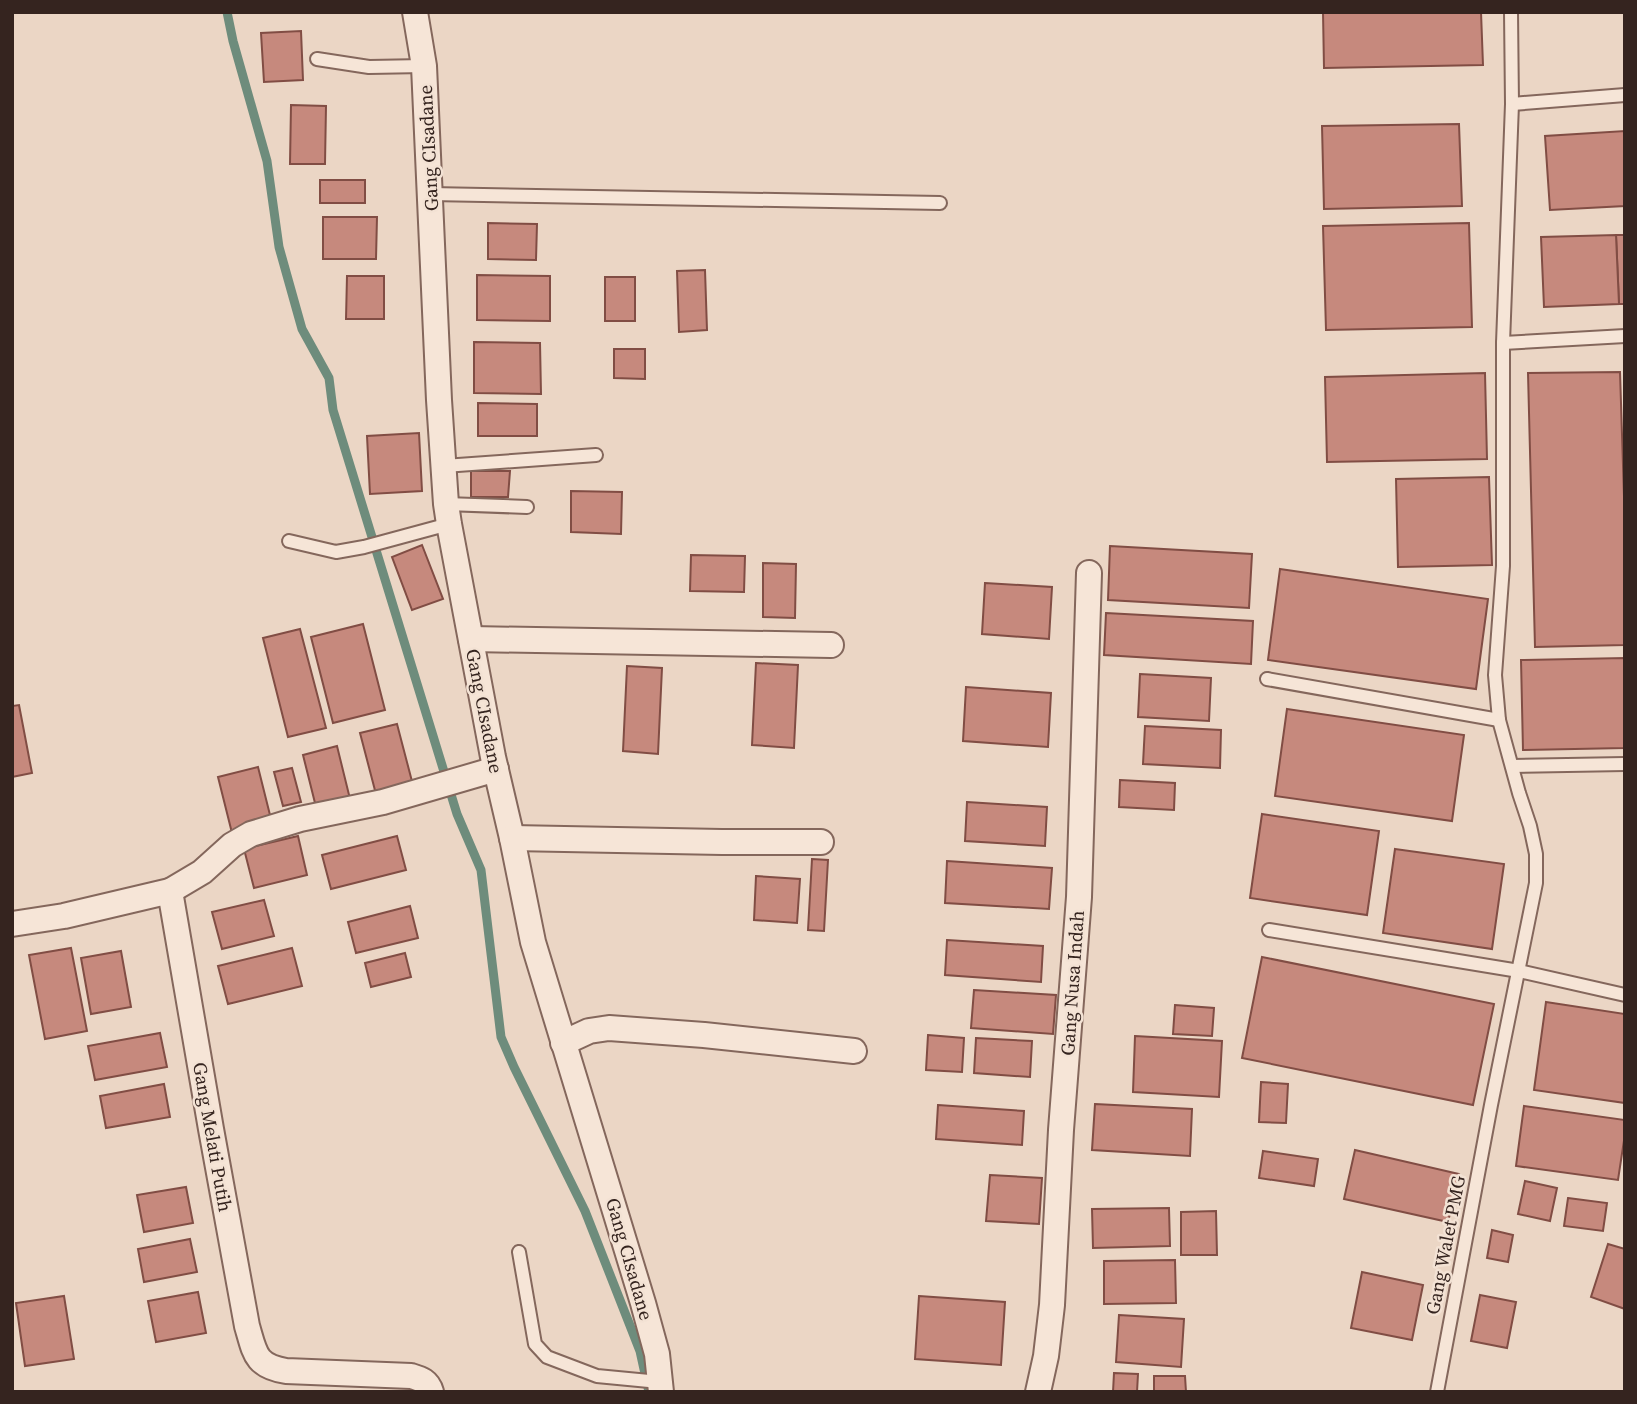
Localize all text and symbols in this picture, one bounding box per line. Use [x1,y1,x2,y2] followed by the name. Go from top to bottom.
[412,84,444,212] street label: Gang CIsadane
[460,647,510,775] street label: Gang CIsadane
[1054,909,1090,1057] street label: Gang Nusa Indah
[187,1060,239,1214] street label: Gang Melati Putih
[1419,1173,1471,1317] street label: Gang Walet PMG
[600,1195,660,1323] street label: Gang CIsadane

